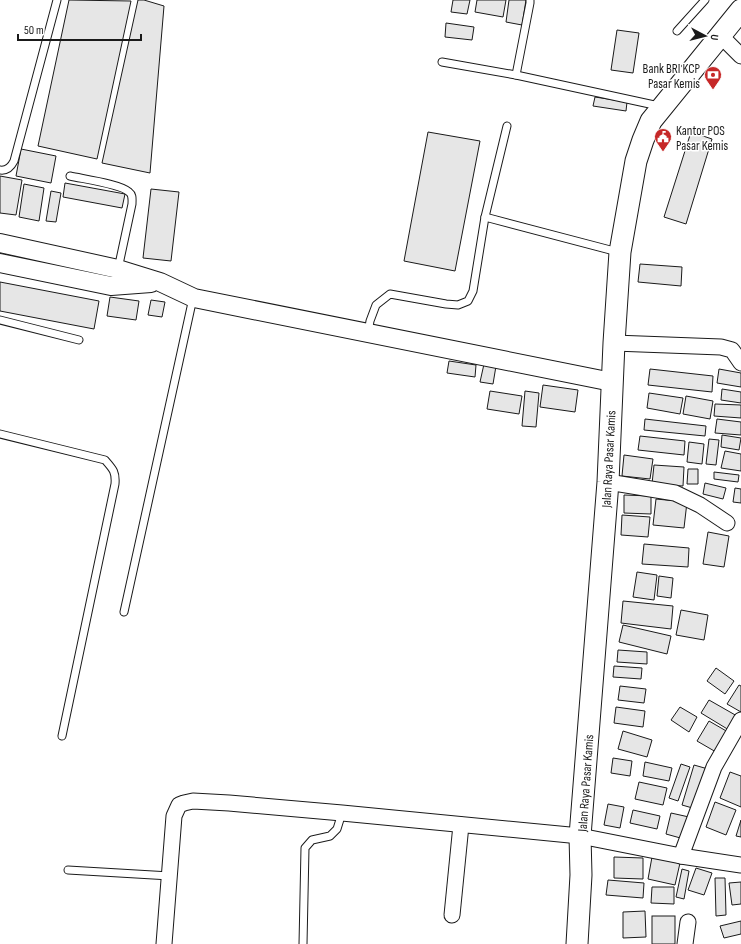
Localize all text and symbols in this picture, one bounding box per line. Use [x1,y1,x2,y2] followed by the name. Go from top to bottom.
[18,16,141,42] scale bar
[685,16,725,56] north arrow
[24,23,44,38] text: 50 m
[708,34,721,41] text: U
[643,61,701,92] place label: Bank BRI KCP Pasar Kemis
[703,65,723,90] bank icon: Bank BRI KCP Pasar Kemis
[676,123,728,154] place label: Kantor POS Pasar Kemis
[653,127,673,152] public building icon: Kantor POS Pasar Kemis
[598,410,620,509] street label: Jalan Raya Pasar Kamis
[575,734,597,833] street label: Jalan Raya Pasar Kamis

